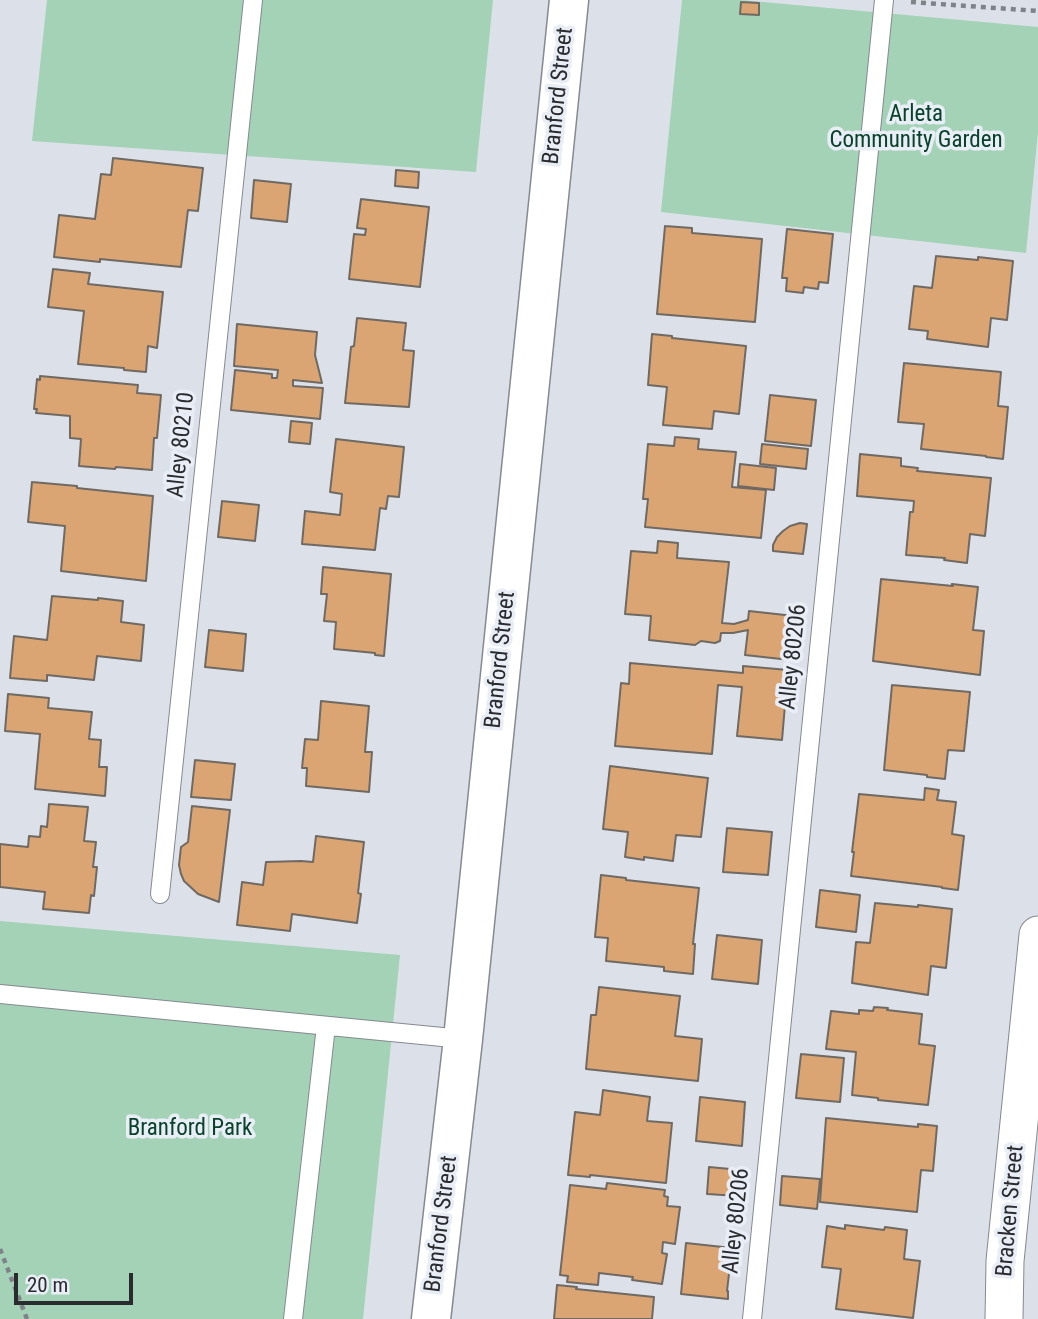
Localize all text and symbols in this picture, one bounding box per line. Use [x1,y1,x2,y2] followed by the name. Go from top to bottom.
[538,26,580,166] street label: Branford Street
[829,101,1003,155] park label: Arleta Community Garden
[163,391,201,499] street label: Alley 80210
[480,590,522,730] street label: Branford Street
[775,603,813,711] street label: Alley 80206
[128,1115,252,1143] park label: Branford Park
[992,1144,1030,1278] street label: Bracken Street
[420,1154,464,1294] street label: Branford Street
[718,1167,756,1275] street label: Alley 80206
[18,1260,136,1304] scale bar
[27,1273,68,1297] text: 20 m

